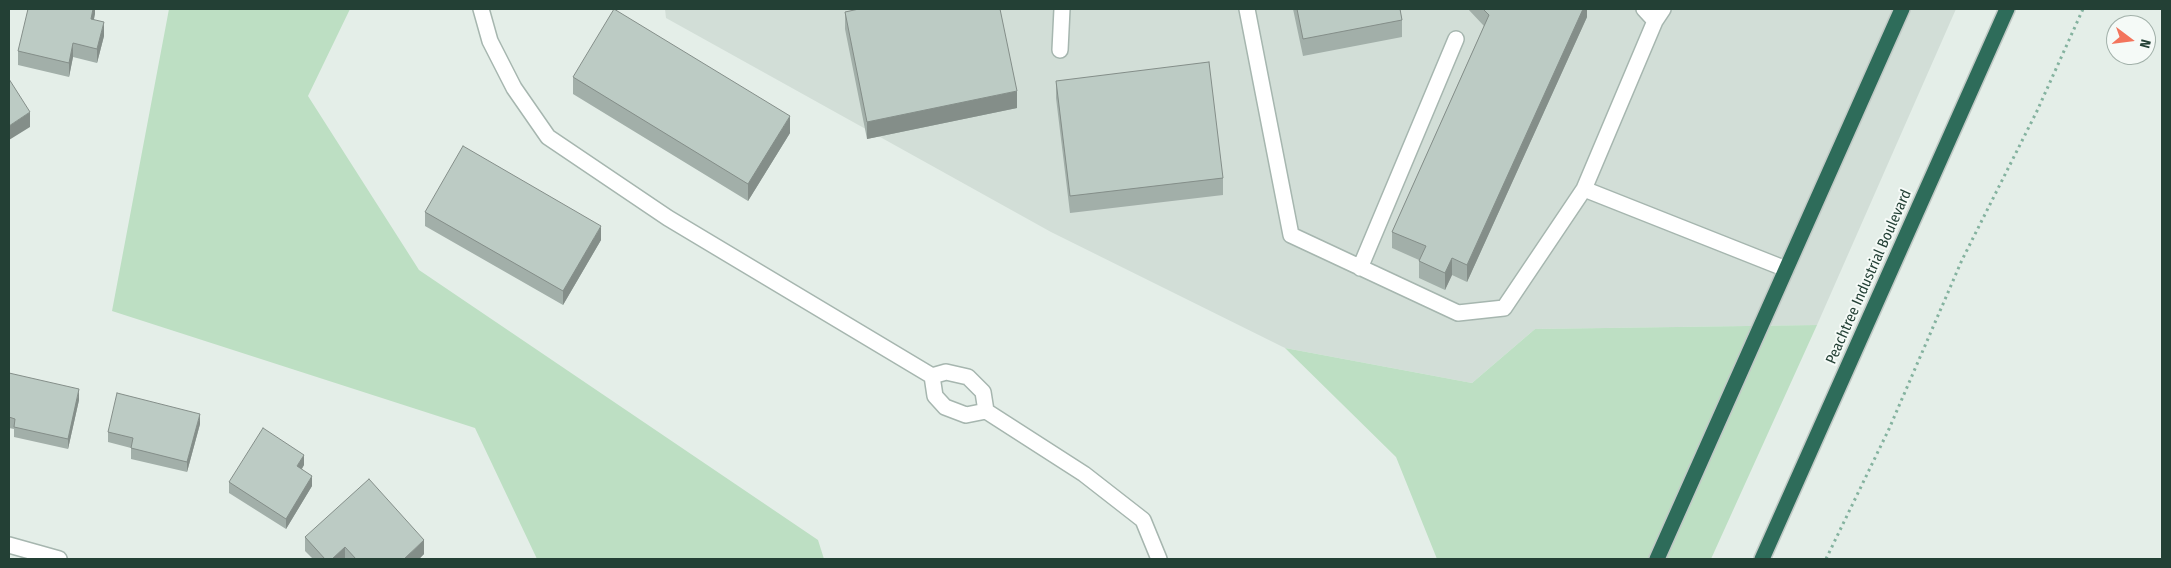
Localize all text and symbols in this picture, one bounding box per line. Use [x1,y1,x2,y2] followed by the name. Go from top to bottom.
[2106,15,2156,65] north arrow
[2136,37,2154,50] text: N
[1822,187,1916,367] street label: Peachtree Industrial Boulevard

